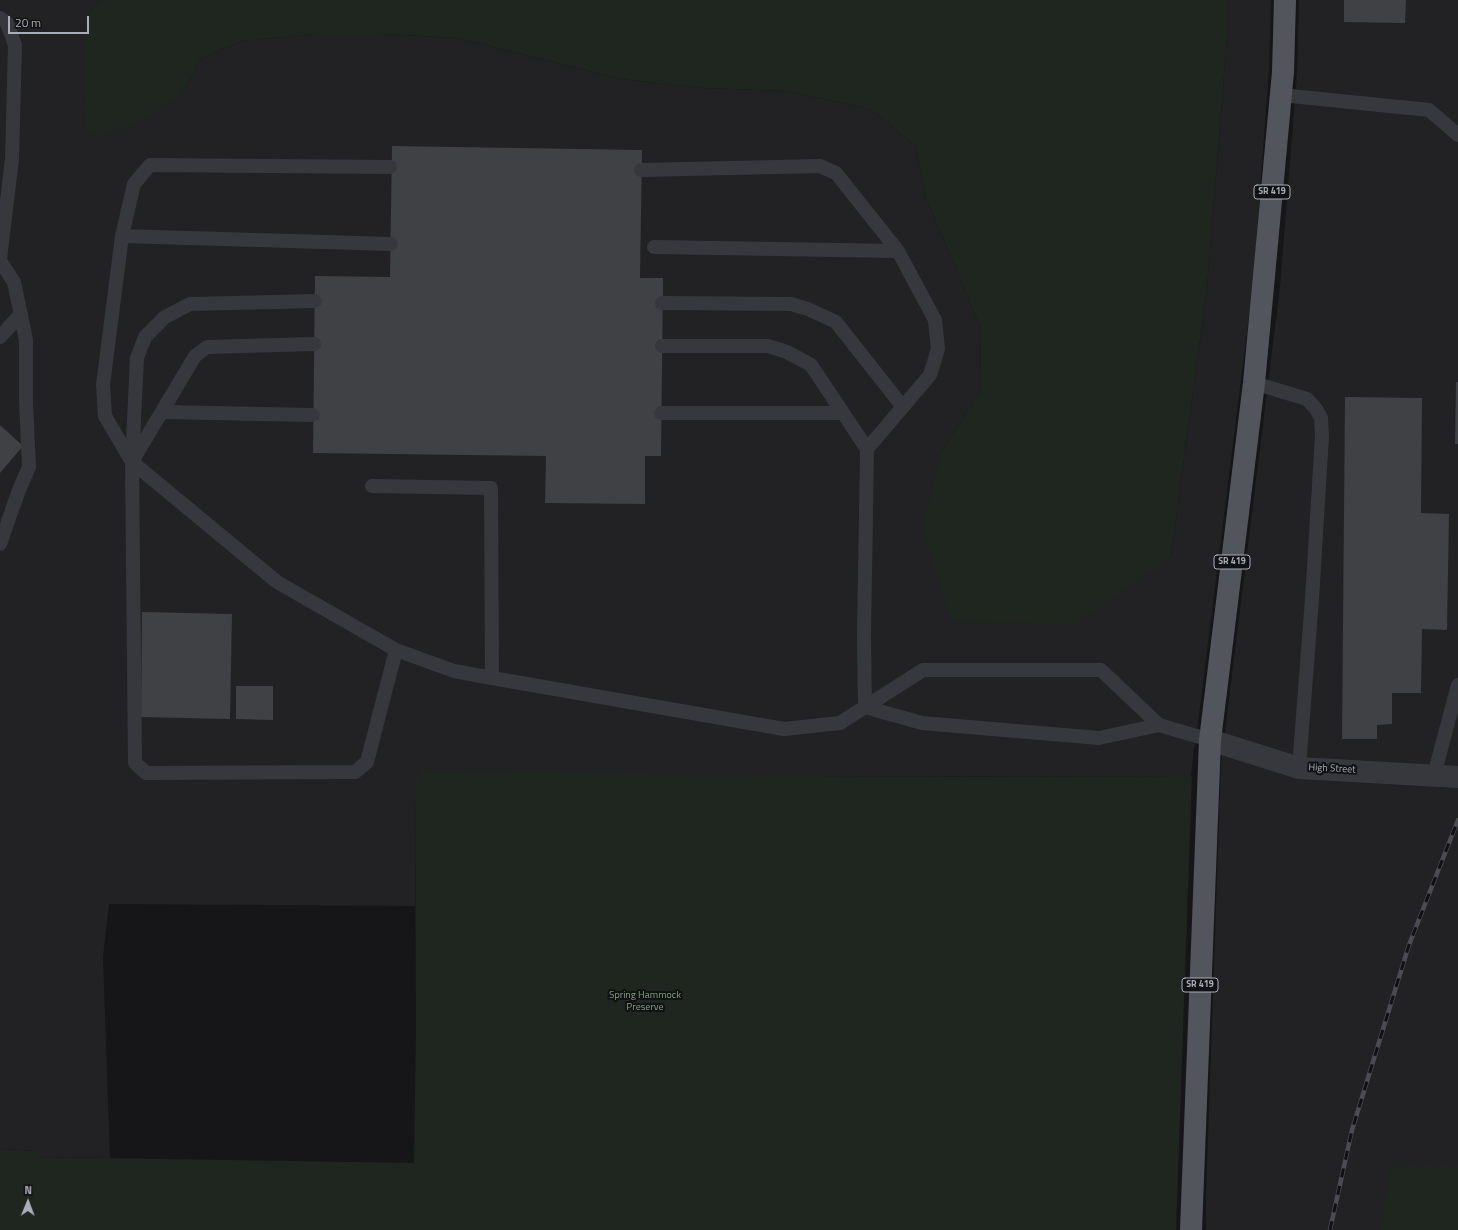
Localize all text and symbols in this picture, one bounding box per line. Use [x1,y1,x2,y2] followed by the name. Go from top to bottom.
[10,8,91,34] scale bar
[15,13,41,32] text: 20 m
[1254,185,1290,199] road number: SR 419
[1214,555,1250,569] road number: SR 419
[1308,762,1356,776] street label: High Street
[1182,978,1218,992] road number: SR 419
[609,990,681,1014] park label: Spring Hammock Preserve
[8,1182,48,1222] north arrow
[24,1182,32,1198] text: N

